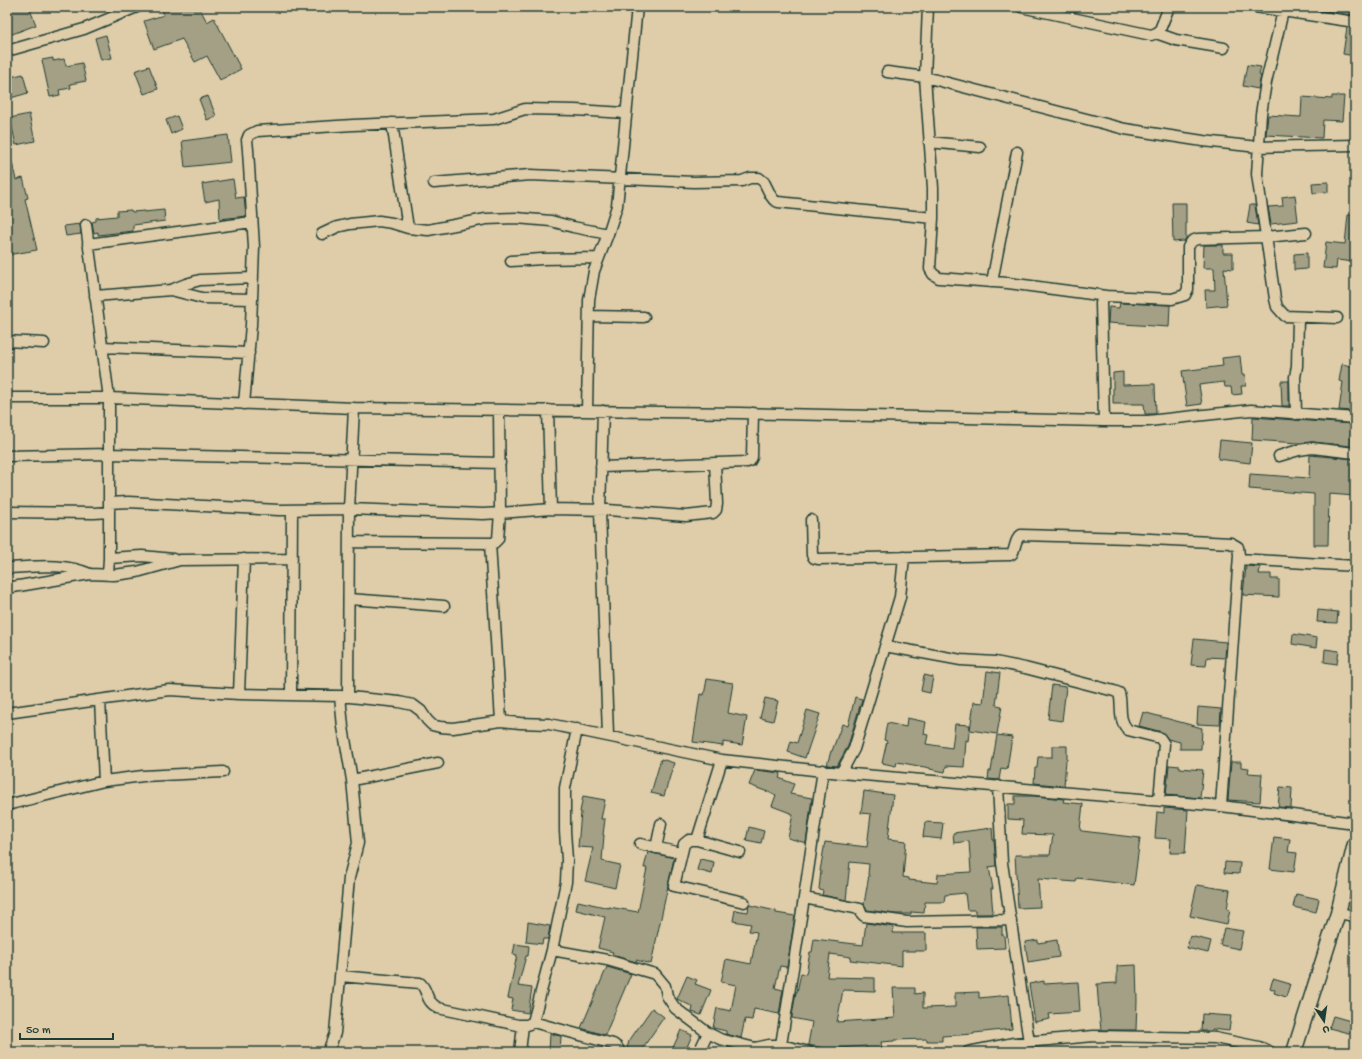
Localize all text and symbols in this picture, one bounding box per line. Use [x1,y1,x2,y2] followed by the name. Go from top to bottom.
[1304,1001,1344,1041] north arrow
[20,1015,113,1041] scale bar
[1321,1022,1330,1036] text: U
[26,1024,51,1038] text: 50 m

